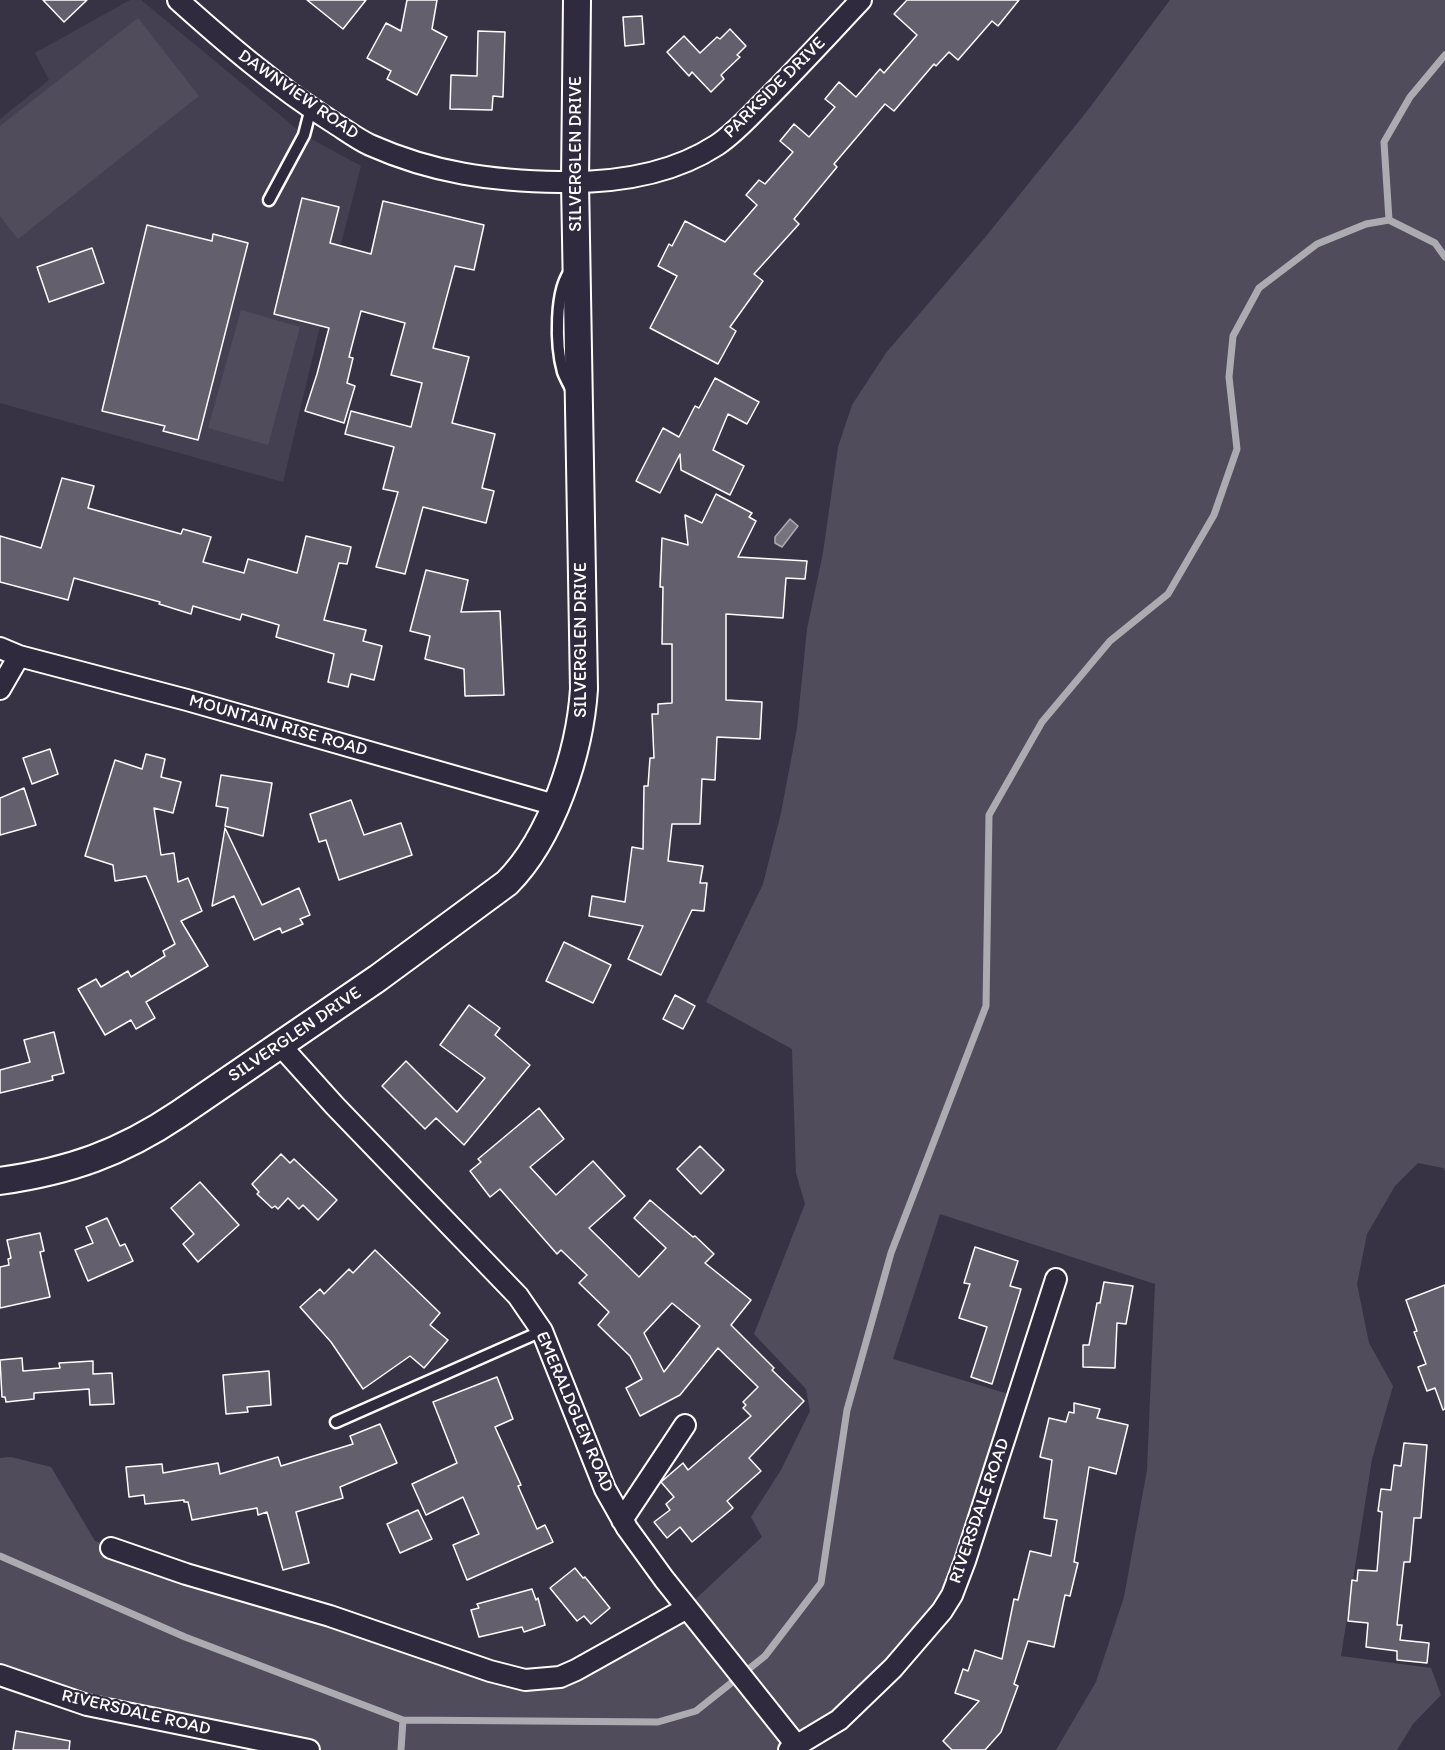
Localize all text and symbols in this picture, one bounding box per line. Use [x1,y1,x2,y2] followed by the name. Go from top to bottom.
[720,33,830,143] street label: PARKSIDE DRIVE
[234,45,362,145] street label: DAWNVIEW ROAD
[565,76,587,232] street label: SILVERGLEN DRIVE
[570,562,592,718] street label: SILVERGLEN DRIVE
[186,690,370,762] street label: MOUNTAIN RISE ROAD
[224,983,366,1087] street label: SILVERGLEN DRIVE
[530,1328,618,1496] street label: EMERALDGLEN ROAD
[945,1435,1015,1587] street label: RIVERSDALE ROAD
[59,1685,213,1741] street label: RIVERSDALE ROAD

